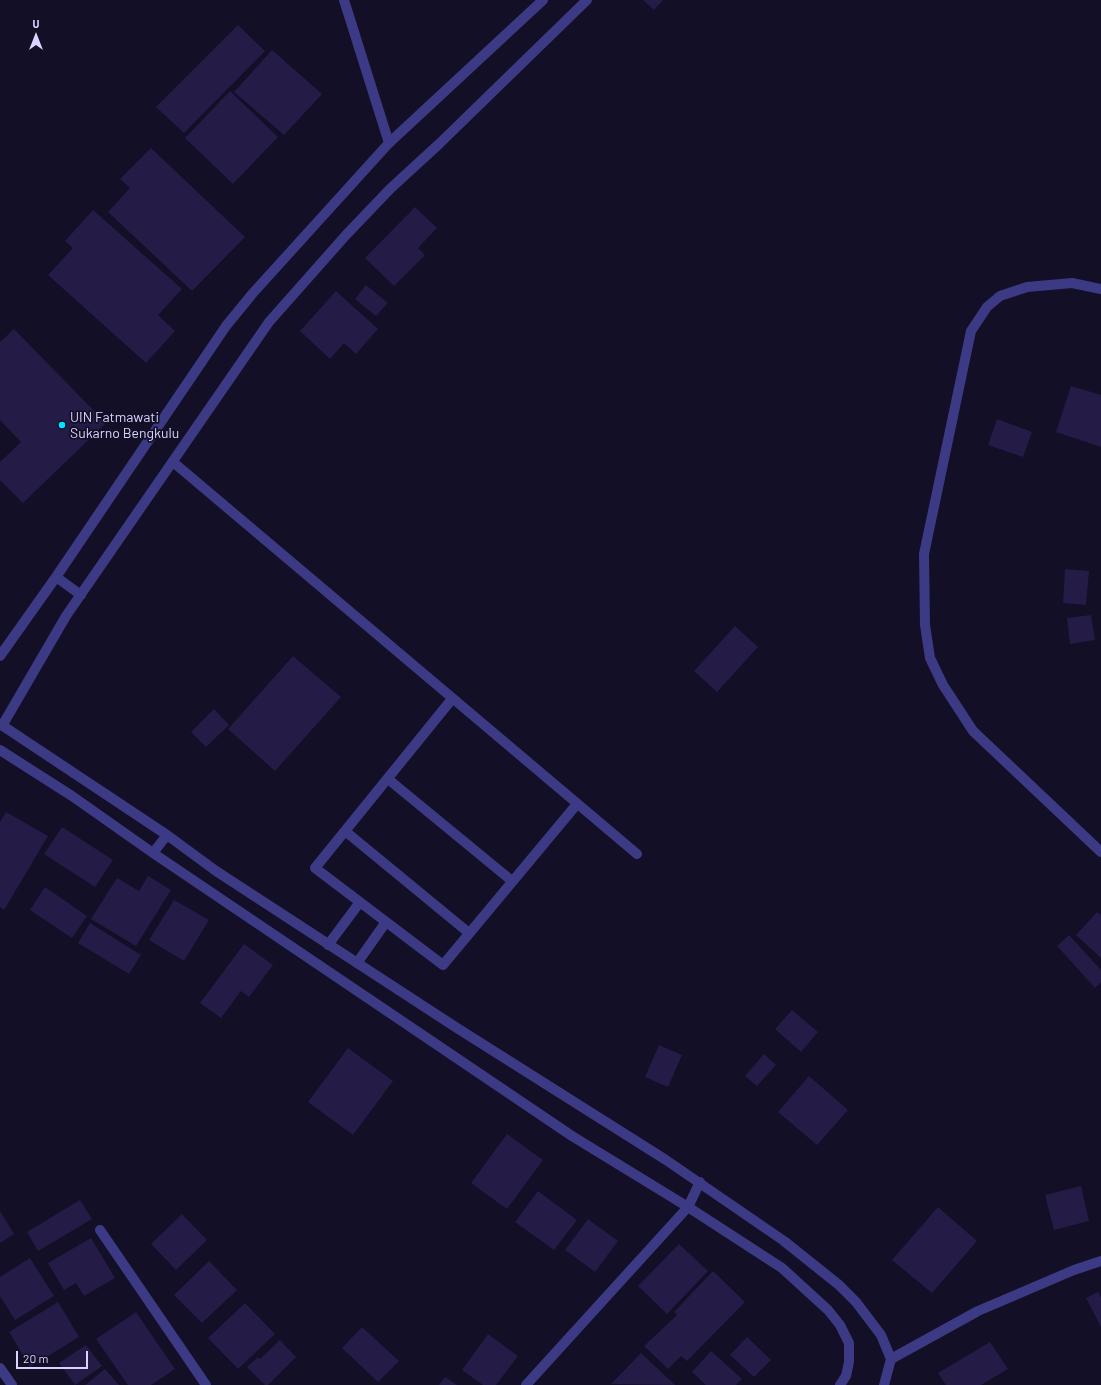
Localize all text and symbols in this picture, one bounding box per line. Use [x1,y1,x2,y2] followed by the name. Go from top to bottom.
[16,16,56,56] north arrow
[33,17,39,30] text: U
[70,409,179,442] place label: UIN Fatmawati Sukarno Bengkulu
[57,420,67,430] marker: UIN Fatmawati Sukarno Bengkulu
[18,1343,90,1369] scale bar
[23,1351,49,1365] text: 20 m

